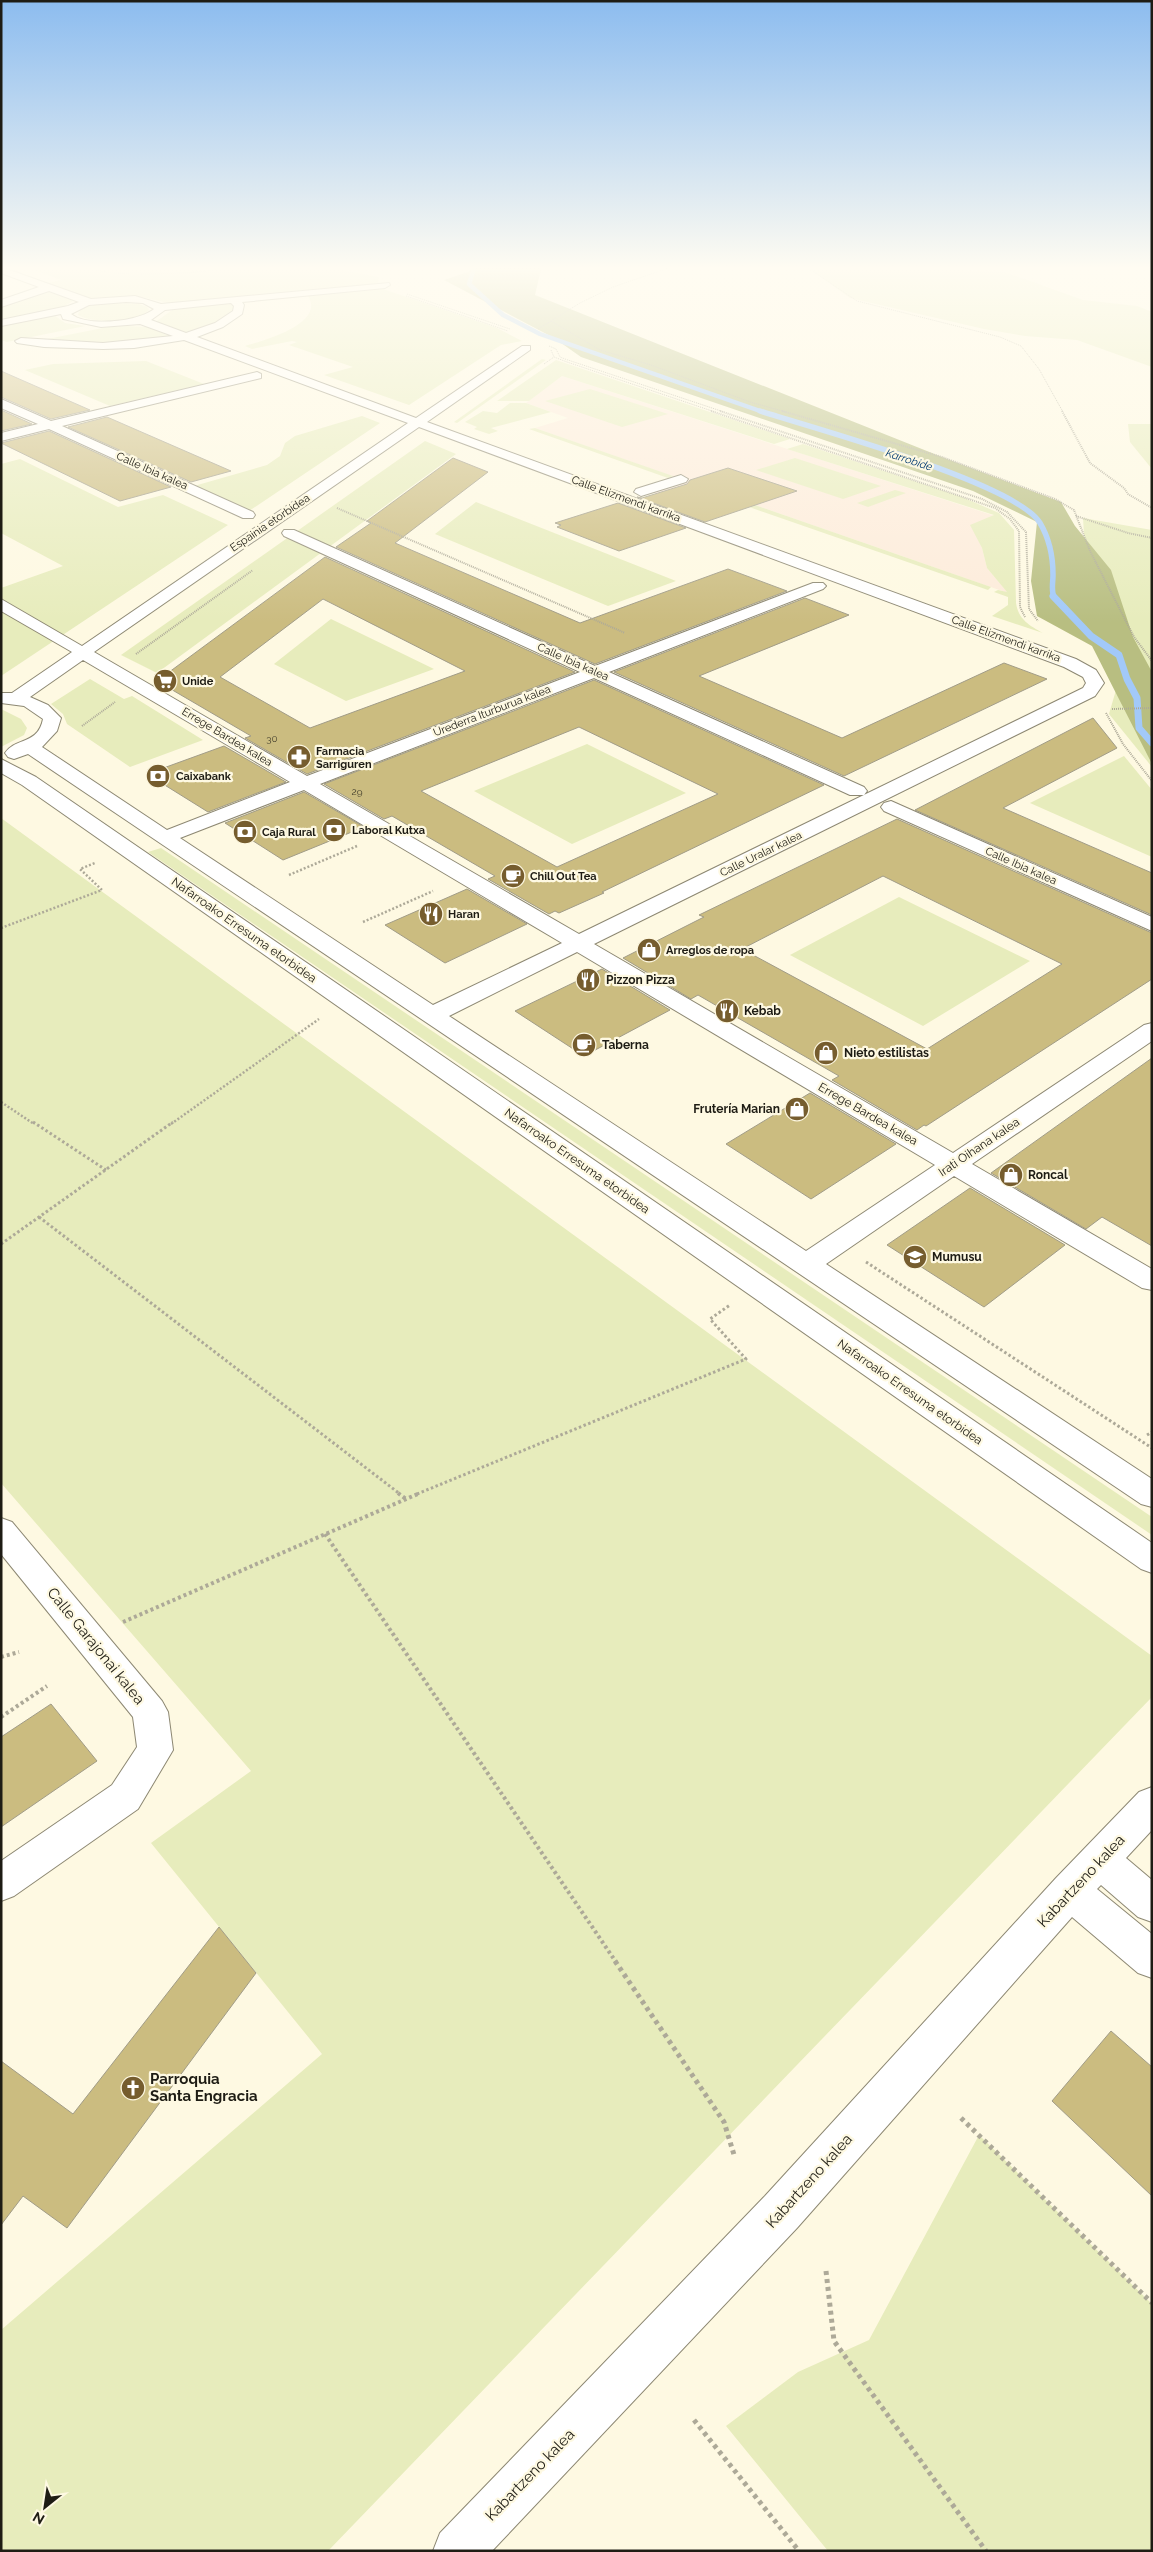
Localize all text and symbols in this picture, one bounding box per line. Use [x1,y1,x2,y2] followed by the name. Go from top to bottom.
[884,446,934,474] water label: Karrobide
[114,449,190,493] street label: Calle Ibia kalea
[570,473,682,525] street label: Calle Elizmendi karrika
[228,491,312,555] street label: Espainia etorbidea
[950,613,1062,665] street label: Calle Elizmendi karrika
[535,640,611,684] street label: Calle Ibia kalea
[152,668,178,694] supermarket icon: Unide
[182,675,214,688] place label: Unide
[431,683,553,739] street label: Urederra Iturburua kalea
[179,705,275,769] street label: Errege Bardea kalea
[266,733,278,744] house number: 30
[286,744,312,770] pharmacy icon: Farmacia Sarriguren
[316,745,372,771] place label: Farmacia Sarriguren
[145,763,171,789] bank icon: Caixabank
[176,770,232,783] place label: Caixabank
[351,786,363,797] house number: 29
[321,817,347,843] bank icon: Laboral Kutxa
[232,819,258,845] bank icon: Caja Rural
[352,824,425,837] place label: Laboral Kutxa
[262,826,316,839] place label: Caja Rural
[718,829,804,879] street label: Calle Uralar kalea
[983,844,1059,888] street label: Calle Ibia kalea
[500,863,526,889] cafe icon: Chill Out Tea
[530,870,597,883] place label: Chill Out Tea
[169,874,319,986] street label: Nafarroako Erresuma etorbidea
[418,901,444,927] restaurant icon: Haran
[448,908,480,921] place label: Haran
[636,937,662,963] shop icon: Arreglos de ropa
[666,944,754,957] place label: Arreglos de ropa
[575,967,601,993] restaurant icon: Pizzon Pizza
[606,973,675,987] place label: Pizzon Pizza
[714,998,740,1024] restaurant icon: Kebab
[744,1004,781,1018] place label: Kebab
[571,1032,597,1058] cafe icon: Taberna
[602,1038,649,1052] place label: Taberna
[813,1040,839,1066] shop icon: Nieto estilistas
[844,1046,929,1060] place label: Nieto estilistas
[816,1080,920,1148] street label: Errege Bardea kalea
[784,1096,810,1122] shop icon: Frutería Marian
[693,1102,780,1116] place label: Frutería Marian
[502,1105,652,1217] street label: Nafarroako Erresuma etorbidea
[936,1115,1022,1179] street label: Irati Oihana kalea
[998,1162,1024,1188] shop icon: Roncal
[1028,1168,1068,1182] place label: Roncal
[902,1244,928,1270] school or university icon: Mumusu
[932,1250,982,1264] place label: Mumusu
[835,1336,985,1448] street label: Nafarroako Erresuma etorbidea
[43,1584,149,1708] street label: Calle Garajonai kalea
[1033,1831,1129,1931] street label: Kabartzeno kalea
[150,2070,258,2105] place label: Parroquia Santa Engracia
[120,2075,146,2101] church icon: Parroquia Santa Engracia
[762,2130,856,2232] street label: Kabartzeno kalea
[482,2426,578,2524] street label: Kabartzeno kalea
[20,2482,70,2532] north arrow
[30,2509,47,2528] text: N

